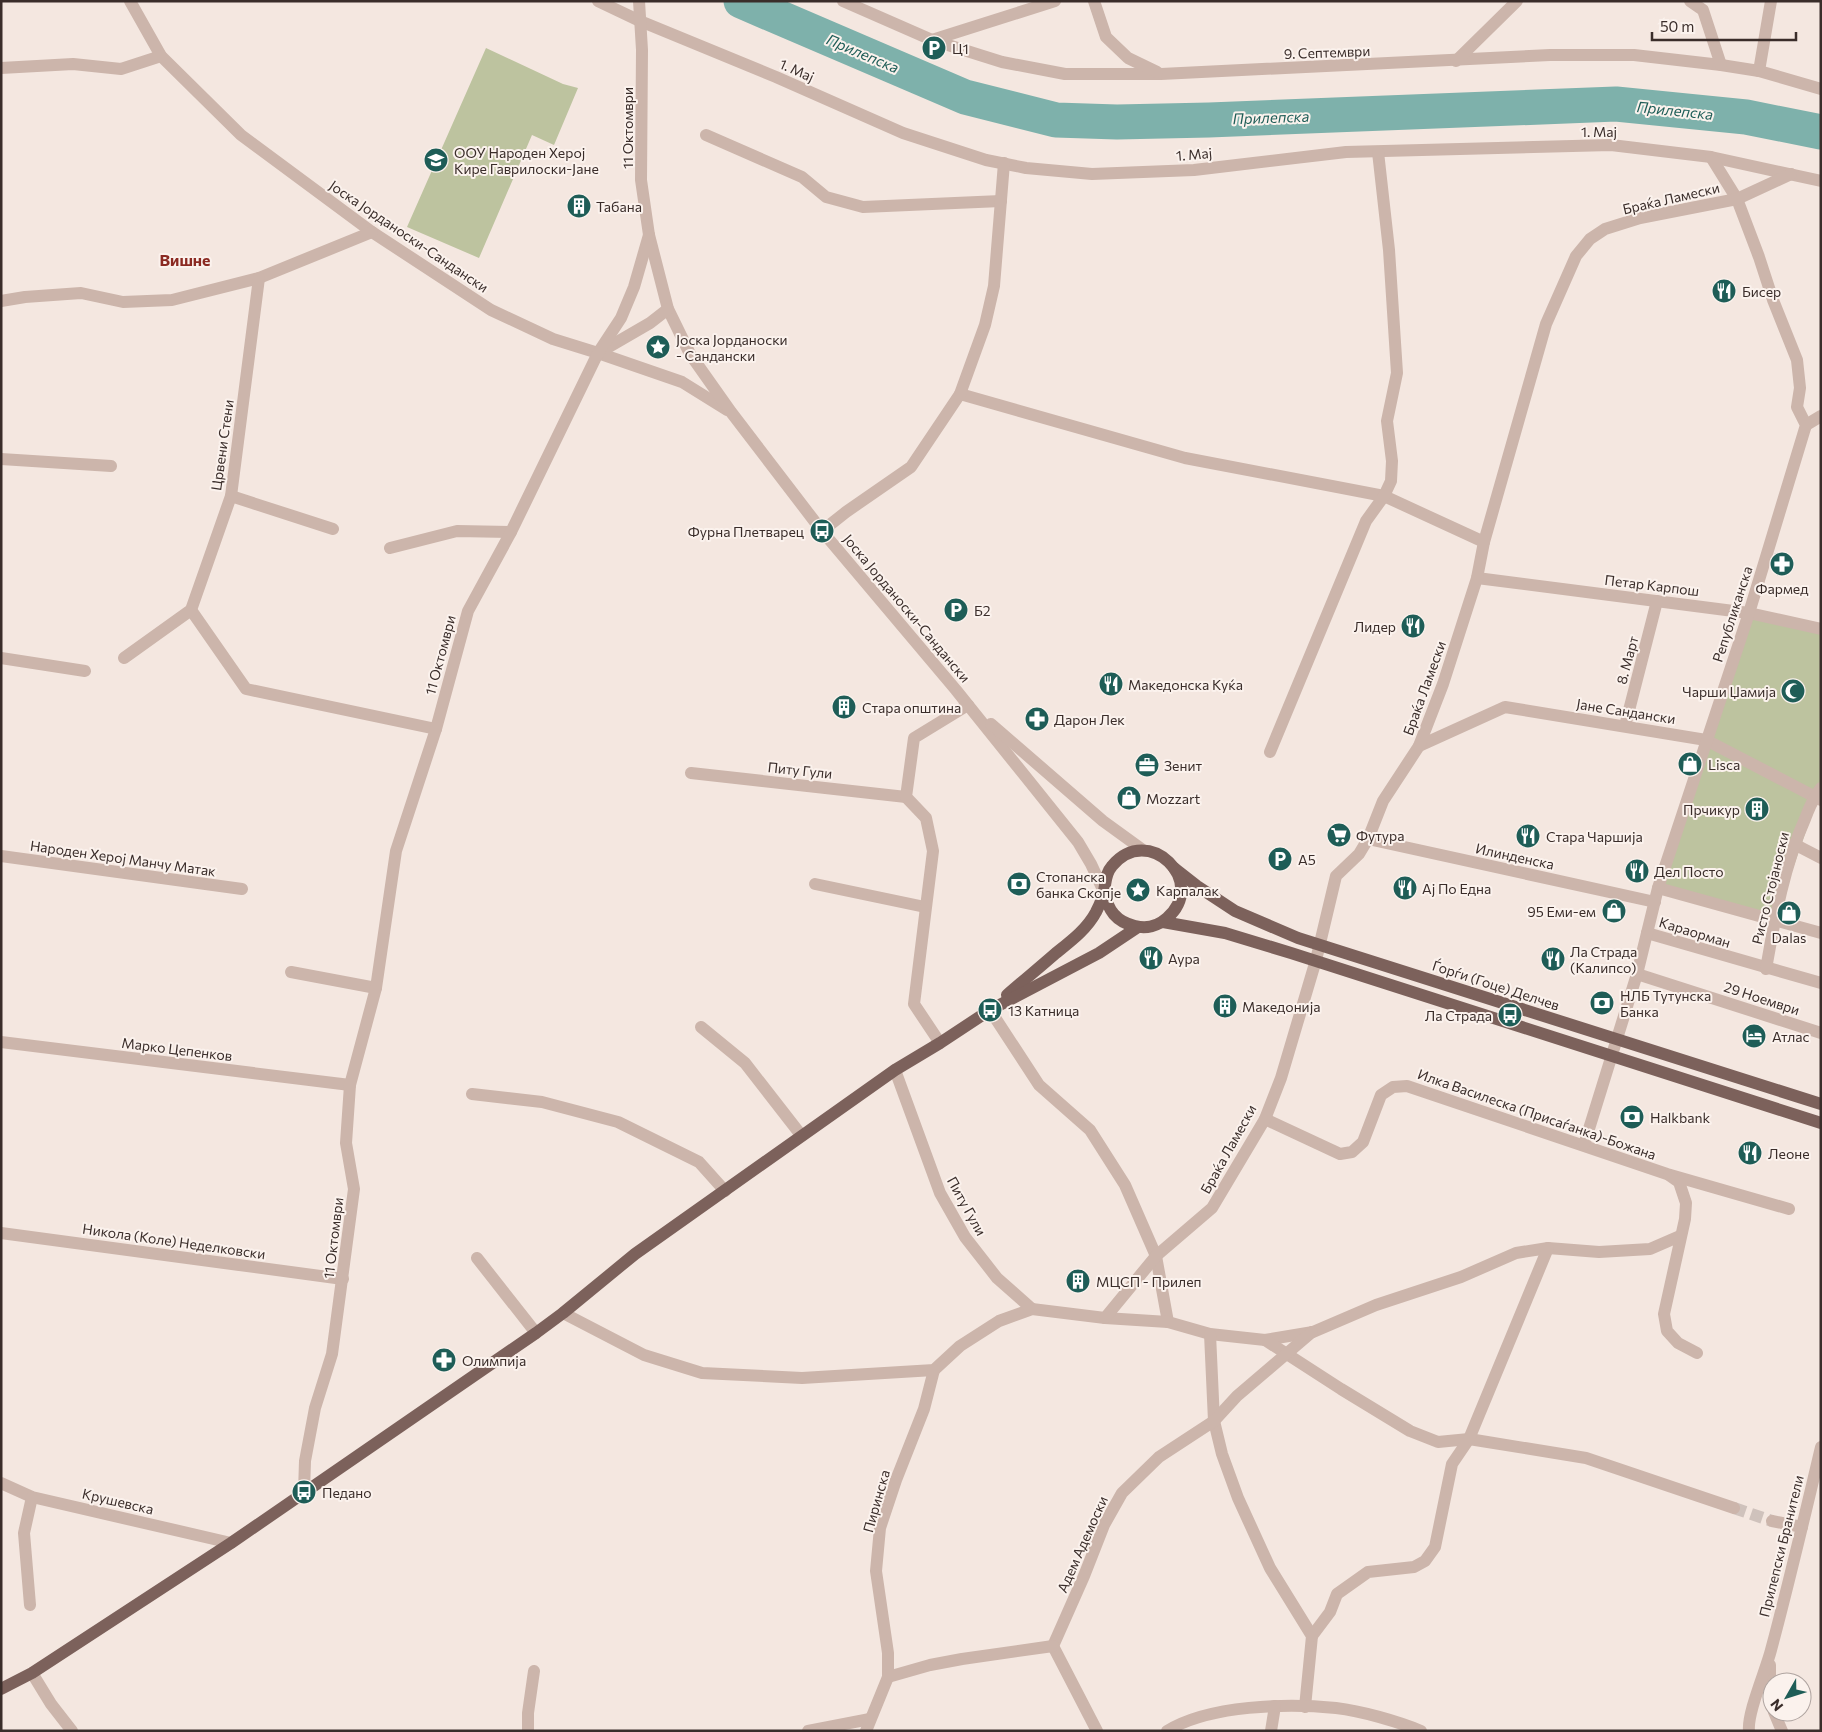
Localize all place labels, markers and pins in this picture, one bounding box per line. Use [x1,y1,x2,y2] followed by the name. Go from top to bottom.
[921,35,947,61] parking icon: Ц1
[952,40,969,57] place label: Ц1
[454,144,599,177] place label: ООУ Народен Херој Кире Гаврилоски-Јане
[423,147,449,173] school or university icon: ООУ Народен Херој Кире Гаврилоски-Јане
[566,193,592,219] building icon: Табана
[596,198,642,215] place label: Табана
[1711,278,1737,304] restaurant icon: Бисер
[1742,283,1781,300] place label: Бисер
[676,331,788,364] place label: Јоска Јорданоски - Сандански
[645,334,671,360] place icon: Јоска Јорданоски - Сандански
[809,518,835,544] bus stop icon: Фурна Плетварец
[688,523,804,540] place label: Фурна Плетварец
[1769,551,1795,577] pharmacy icon: Фармед
[1756,580,1808,597] place label: Фармед
[943,597,969,623] parking icon: Б2
[974,602,991,619] place label: Б2
[1400,613,1426,639] restaurant icon: Лидер
[1354,618,1396,635] place label: Лидер
[1098,671,1124,697] restaurant icon: Македонска Куќа
[1128,676,1243,693] place label: Македонска Куќа
[1780,678,1806,704] mosque icon: Чарши Џамија
[1682,683,1776,700] place label: Чарши Џамија
[831,694,857,720] building icon: Стара општина
[862,699,961,716] place label: Стара општина
[1024,706,1050,732] pharmacy icon: Дарон Лек
[1054,711,1125,728] place label: Дарон Лек
[1677,751,1703,777] shop icon: Lisca
[1134,752,1160,778] office icon: Зенит
[1708,756,1740,773] place label: Lisca
[1164,757,1202,774] place label: Зенит
[1116,785,1142,811] shop icon: Mozzart
[1146,790,1201,807] place label: Mozzart
[1744,796,1770,822] building icon: Прчикур
[1683,801,1740,818] place label: Прчикур
[1326,822,1352,848] supermarket icon: Футура
[1515,823,1541,849] restaurant icon: Стара Чаршија
[1356,827,1404,844] place label: Футура
[1546,828,1643,845] place label: Стара Чаршија
[1267,846,1293,872] parking icon: А5
[1298,851,1316,868] place label: А5
[1624,858,1650,884] restaurant icon: Дел Посто
[1654,863,1724,880] place label: Дел Посто
[1036,868,1121,901] place label: Стопанска банка Скопје
[1006,871,1032,897] bank icon: Стопанска банка Скопје
[1392,875,1418,901] restaurant icon: Ај По Една
[1125,877,1151,903] place icon: Карпалак
[1422,880,1491,897] place label: Ај По Една
[1156,882,1219,899] place label: Карпалак
[1601,898,1627,924] shop icon: 95 Еми-ем
[1776,900,1802,926] shop icon: Dalas
[1527,903,1596,920] place label: 95 Еми-ем
[1772,929,1806,946] place label: Dalas
[1570,943,1637,976] place label: Ла Страда (Калипсо)
[1138,945,1164,971] restaurant icon: Аура
[1540,946,1566,972] restaurant icon: Ла Страда (Калипсо)
[1168,950,1200,967] place label: Аура
[1620,987,1711,1020] place label: НЛБ Тутунска Банка
[1589,990,1615,1016] bank icon: НЛБ Тутунска Банка
[1212,993,1238,1019] building icon: Македонија
[977,997,1003,1023] bus stop icon: 13 Катница
[1242,998,1320,1015] place label: Македонија
[1008,1002,1079,1019] place label: 13 Катница
[1497,1002,1523,1028] bus stop icon: Ла Страда
[1425,1007,1492,1024] place label: Ла Страда
[1741,1023,1767,1049] hotel icon: Атлас
[1772,1028,1810,1045] place label: Атлас
[1619,1104,1645,1130] bank icon: Halkbank
[1650,1109,1711,1126] place label: Halkbank
[1737,1140,1763,1166] restaurant icon: Леоне
[1768,1145,1810,1162] place label: Леоне
[1065,1268,1091,1294] building icon: МЦСП - Прилеп
[1096,1273,1202,1290] place label: МЦСП - Прилеп
[431,1347,457,1373] pharmacy icon: Олимпија
[462,1352,526,1369] place label: Олимпија
[291,1479,317,1505] bus stop icon: Педано
[322,1484,372,1501] place label: Педано

